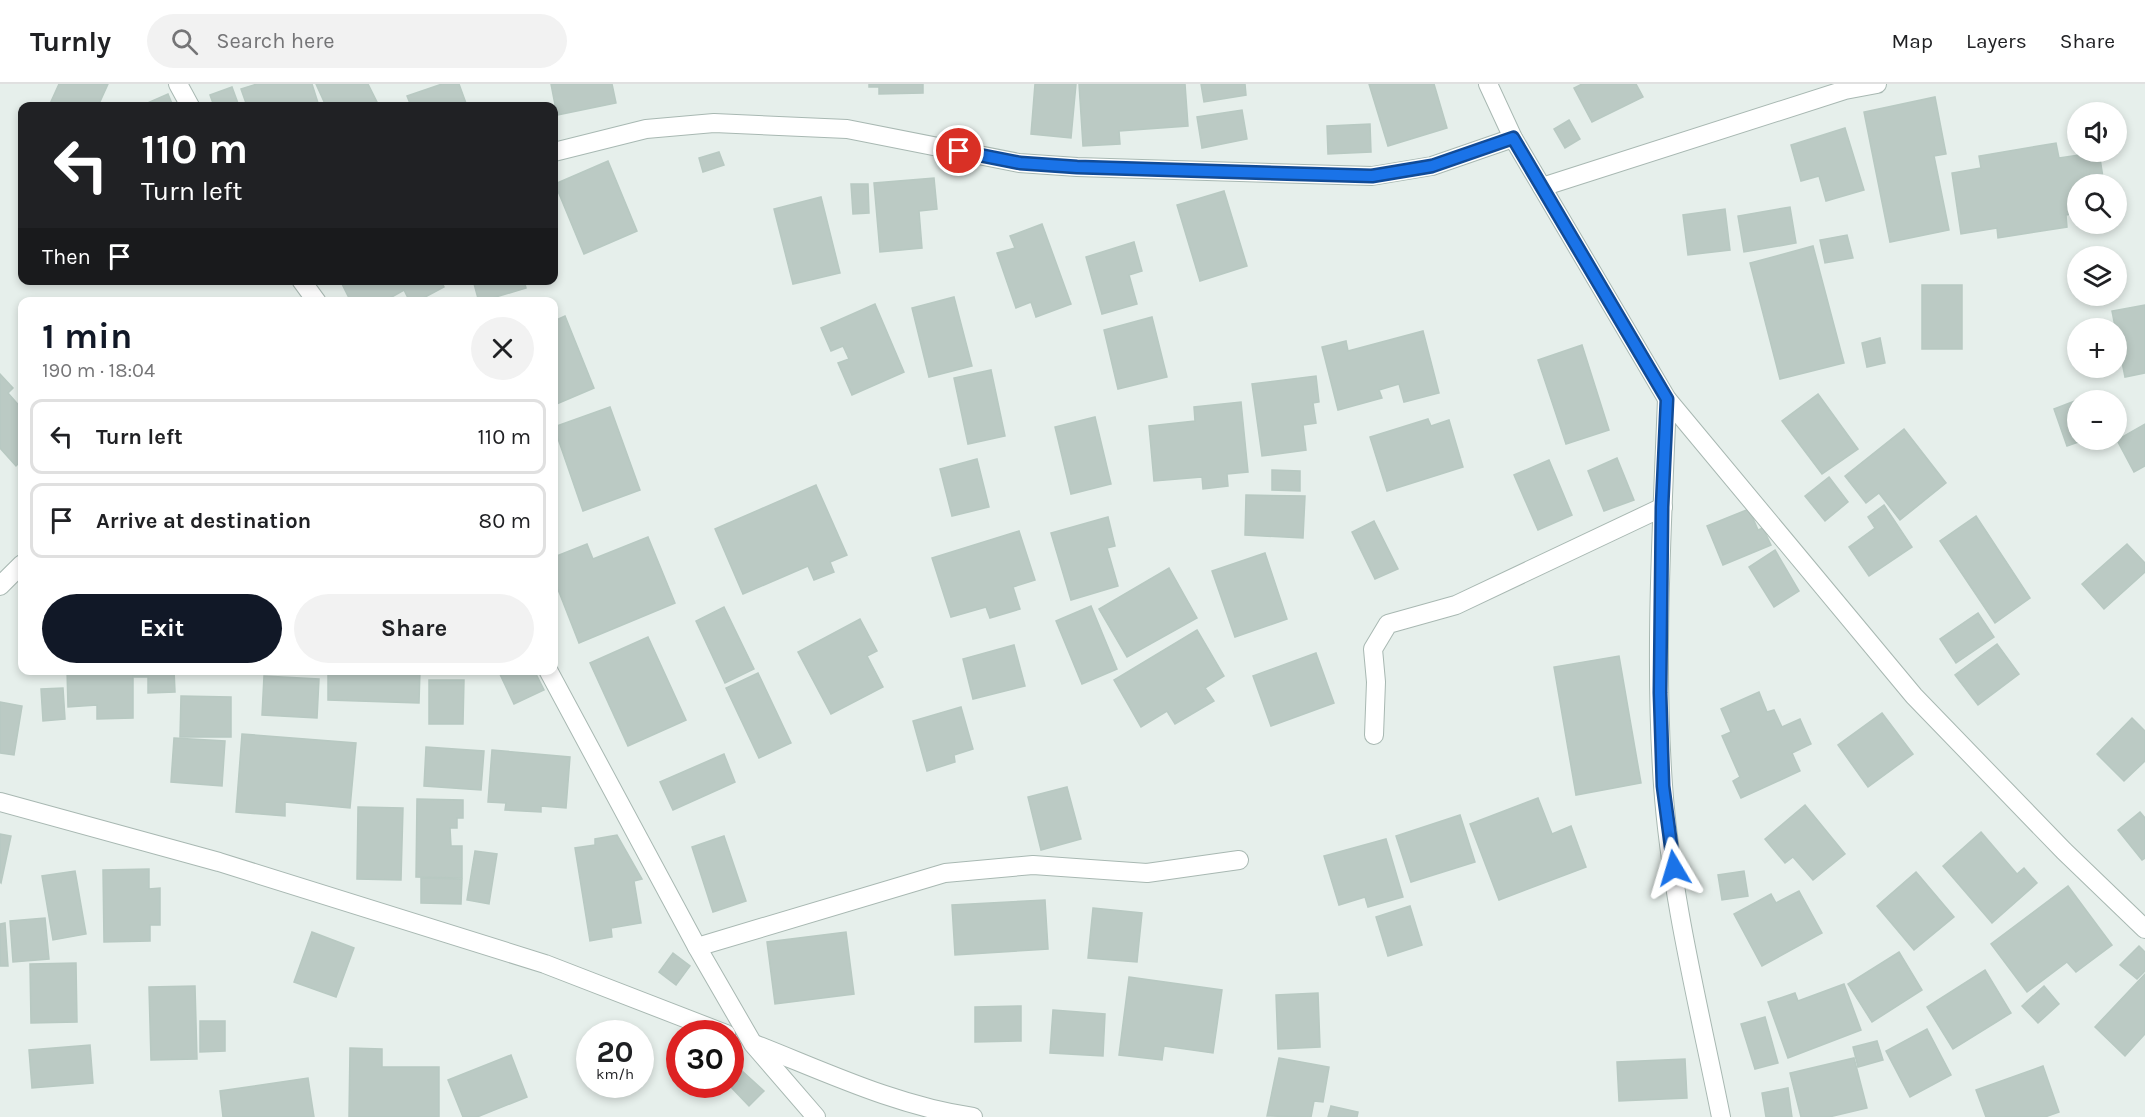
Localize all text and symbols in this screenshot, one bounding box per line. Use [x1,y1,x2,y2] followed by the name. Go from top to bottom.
[147,14,567,68] search box
[30,25,111,58] text: Turnly
[168,25,201,58] icon: search
[216,28,335,54] text: Search here
[1891,29,1933,53] text: Map
[1966,29,2027,53] text: Layers
[2060,29,2115,53] text: Share
[2067,102,2127,450] map controls
[2067,102,2127,162] button: sound
[141,124,248,174] text: 110 m
[933,125,984,176] pin
[42,126,120,204] icon: left
[942,134,975,167] icon: arrive
[2067,174,2127,234] button: search
[141,175,242,207] text: Turn left
[103,240,136,273] icon: arrive
[42,244,91,270] text: Then
[2067,246,2127,306] button: layers
[42,315,132,357] text: 1 min
[471,317,534,380] button: close
[2067,318,2127,378] button: +
[42,359,155,382] text: 190 m · 18:04
[2067,390,2127,450] button: −
[45,420,78,453] icon: left
[96,424,183,450] text: Turn left
[478,424,531,450] text: 110 m
[45,504,78,537] icon: arrive
[96,508,311,534] text: Arrive at destination
[479,508,531,534] text: 80 m
[42,594,282,663] button: Exit
[294,594,534,663] button: Share
[1642,836,1706,900] position arrow
[666,1020,744,1098] speed limit sign: 30
[596,1034,634,1070] text: 20
[596,1065,634,1083] text: km/h

